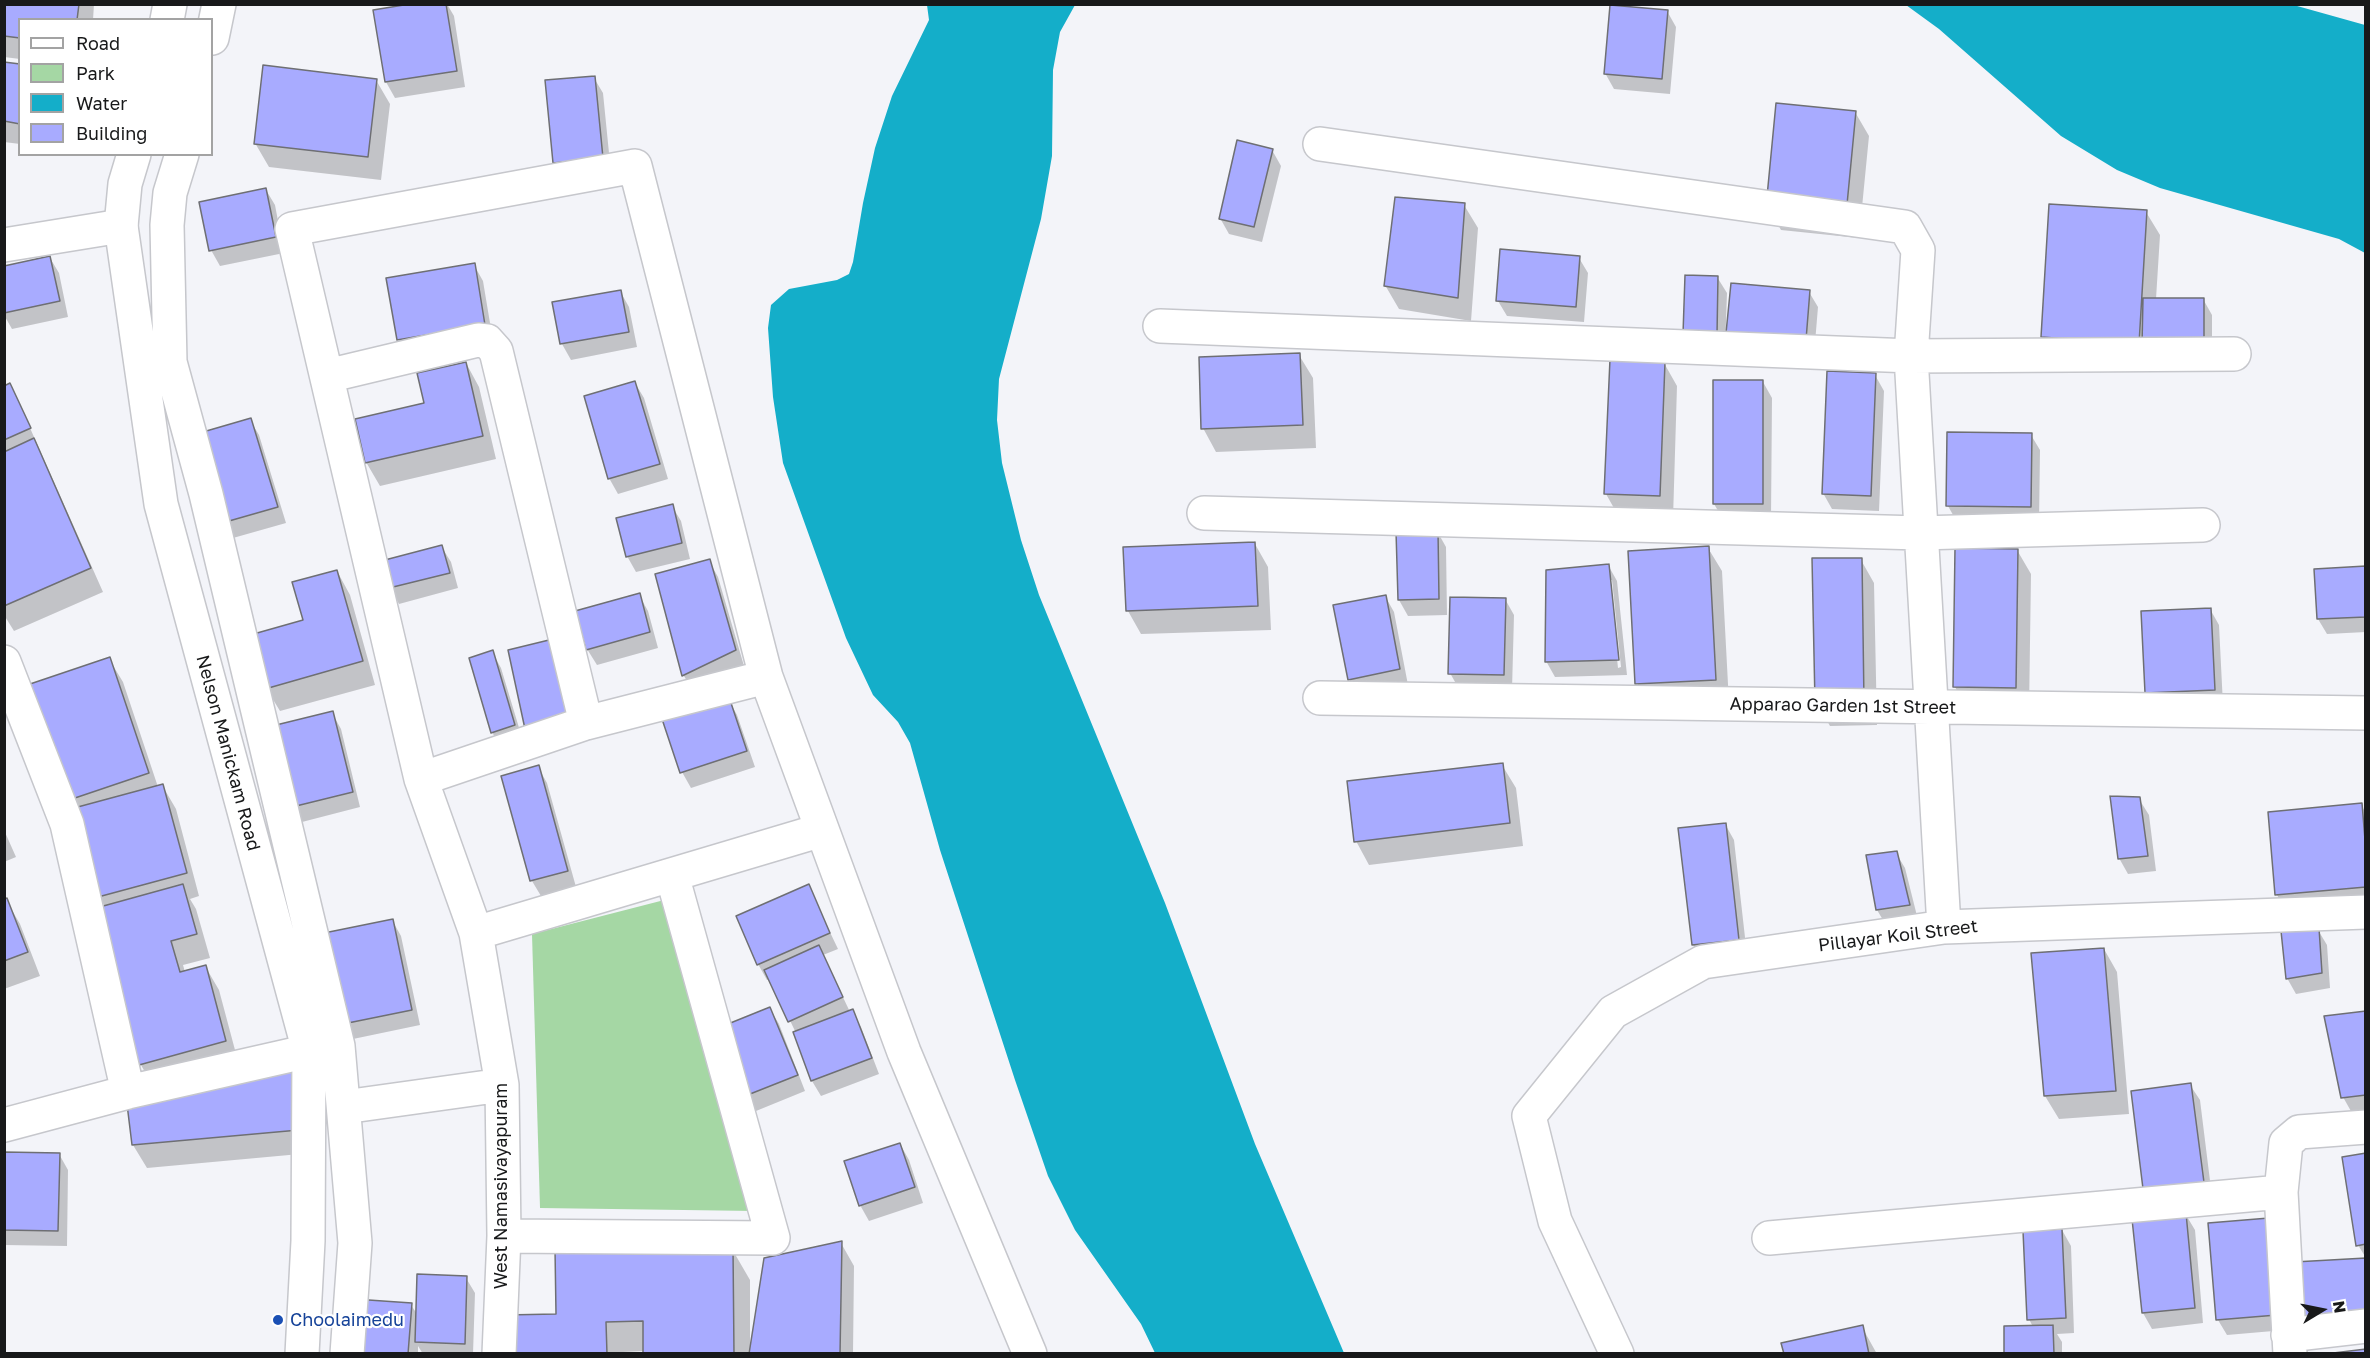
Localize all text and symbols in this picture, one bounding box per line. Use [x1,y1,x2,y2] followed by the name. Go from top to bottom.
[18,18,213,156] legend
[76,32,120,54] text: Road
[76,62,115,84] text: Park
[76,92,127,114] text: Water
[76,122,147,144] text: Building
[191,653,265,853] street label: Nelson Manickam Road
[1729,693,1957,719] street label: Apparao Garden 1st Street
[1817,916,1979,956] street label: Pillayar Koil Street
[490,1083,512,1289] street label: West Namasivayapuram
[2292,1280,2352,1340] north arrow
[2329,1299,2351,1315] text: N
[290,1309,404,1331] place label: Choolaimedu
[271,1313,285,1327] marker: Choolaimedu

